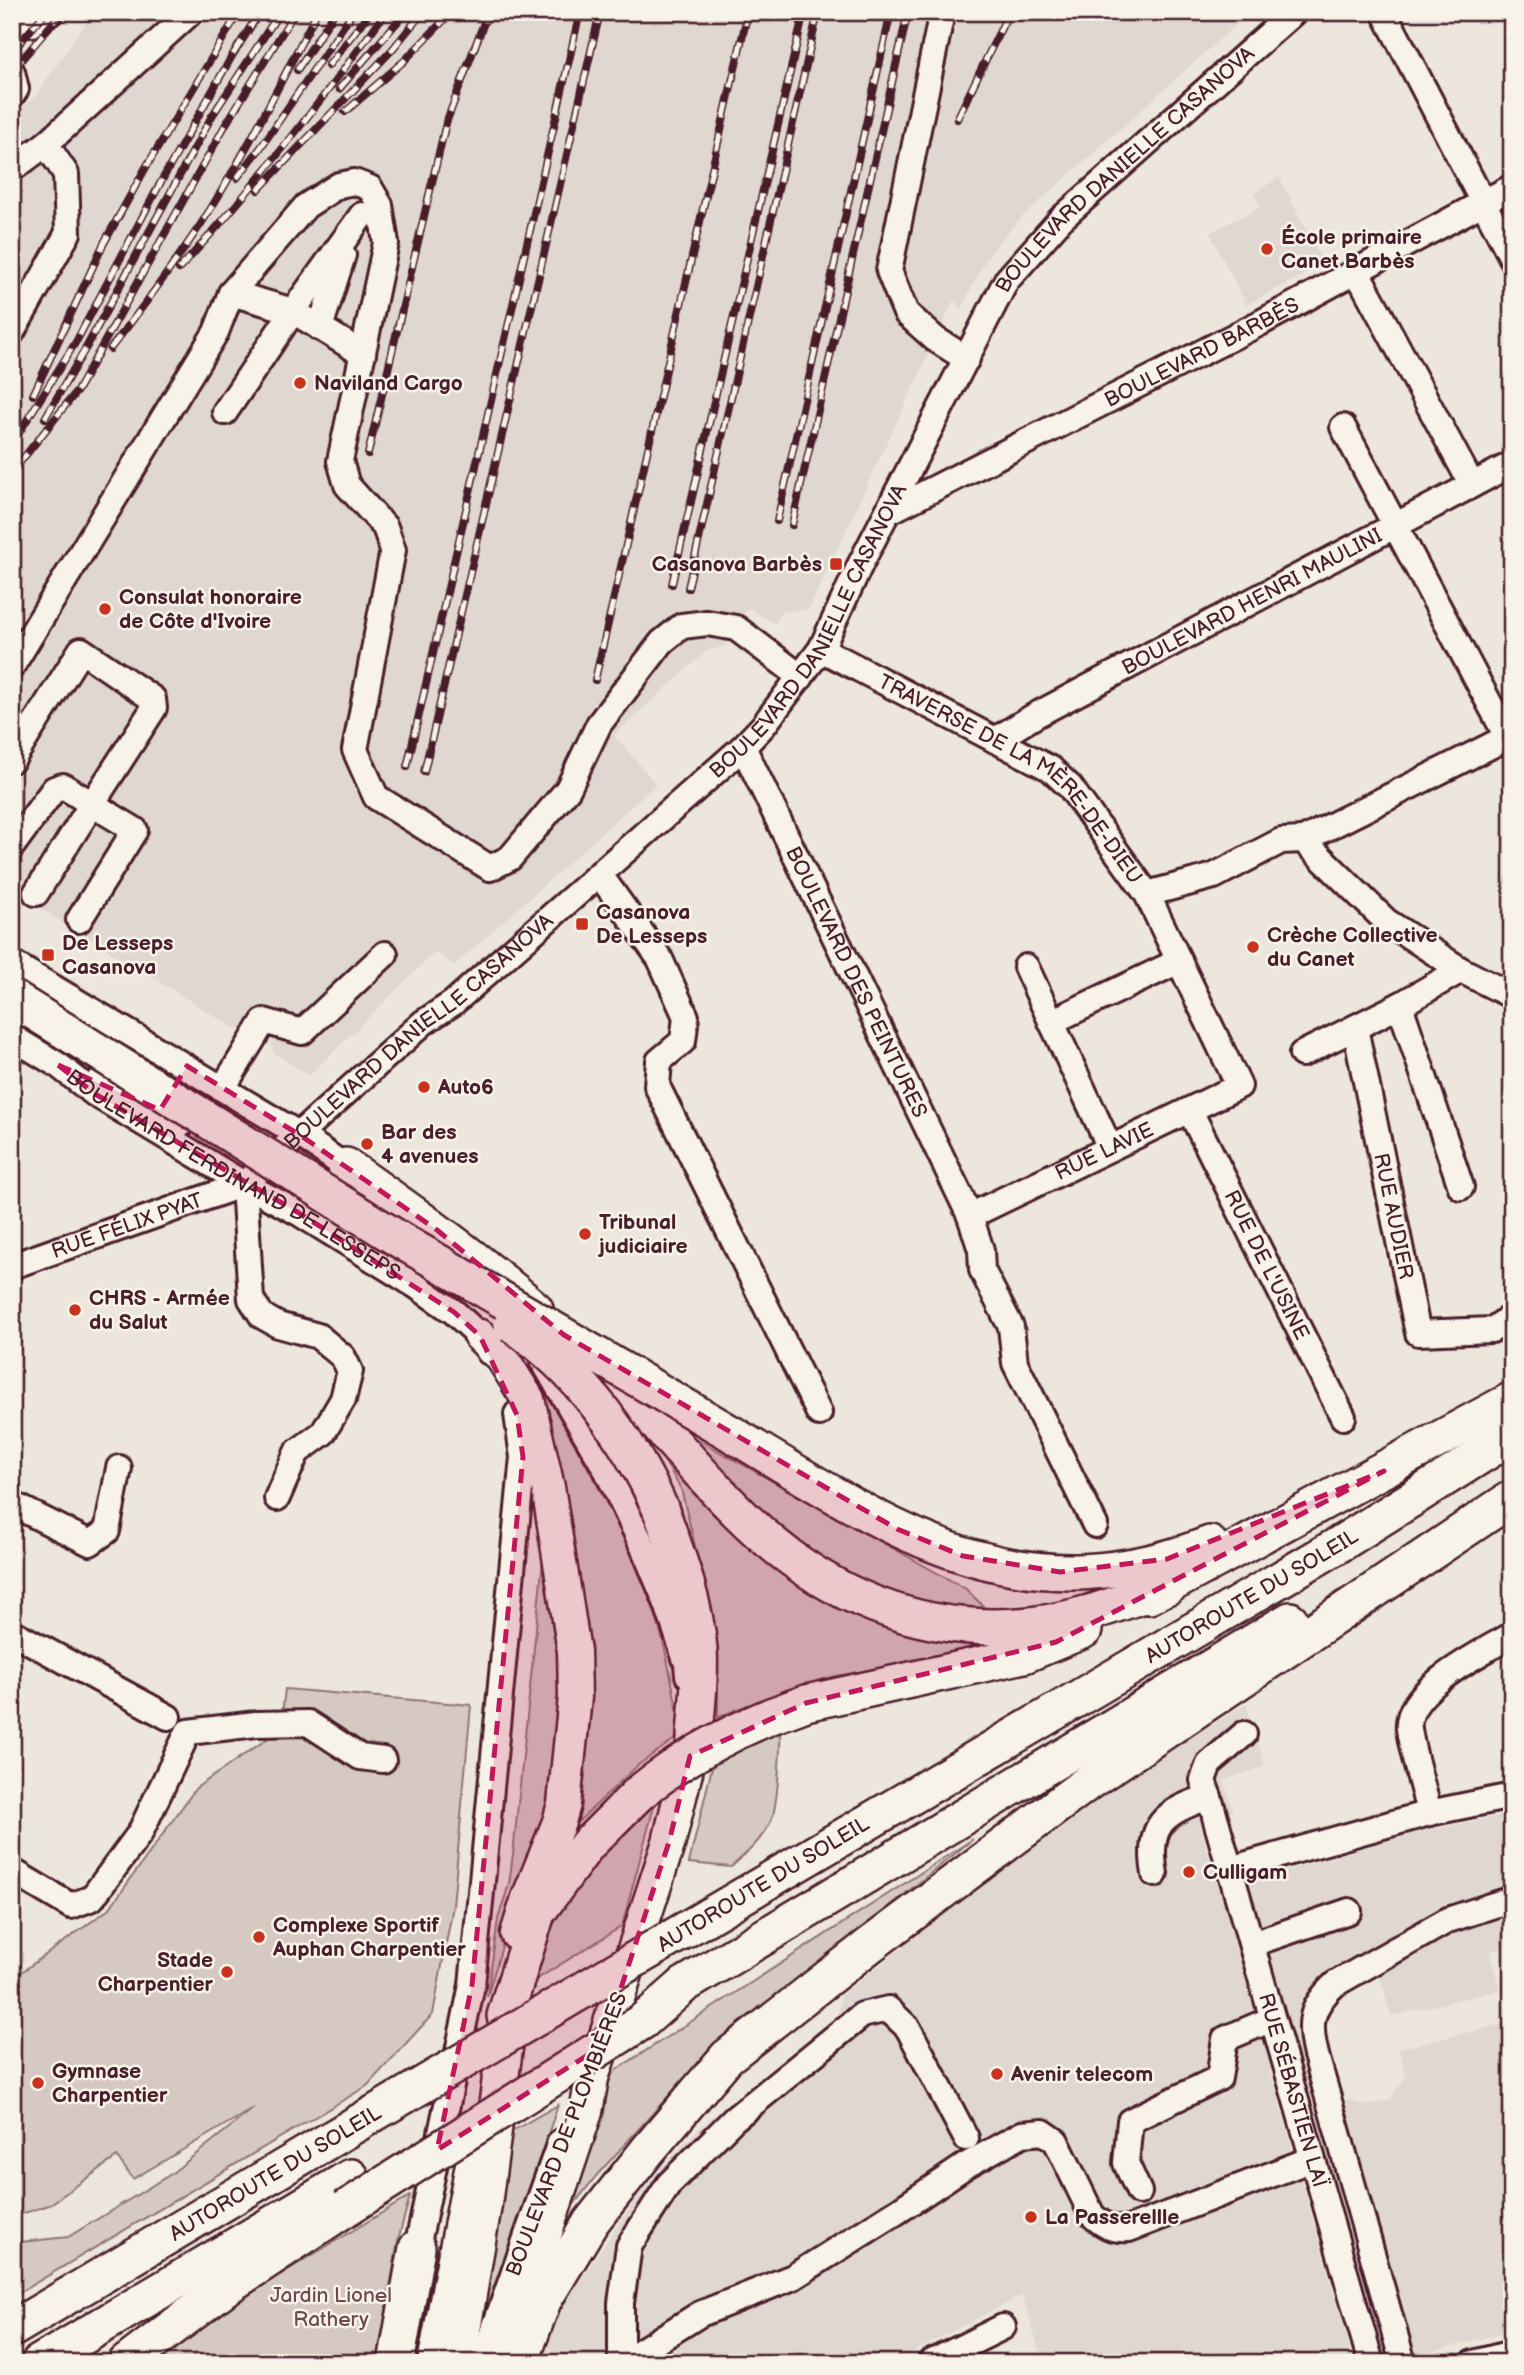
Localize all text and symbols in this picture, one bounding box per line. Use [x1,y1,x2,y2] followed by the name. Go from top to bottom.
[990,41,1260,297] street label: BOULEVARD DANIELLE CASANOVA
[1281,224,1422,274] place label: École primaire Canet Barbès
[1259,241,1275,257] marker: École primaire Canet Barbès
[1100,292,1304,413] street label: BOULEVARD BARBÈS
[314,371,463,396] place label: Naviland Cargo
[292,375,308,391] marker: Naviland Cargo
[705,480,912,784] street label: BOULEVARD DANIELLE CASANOVA
[1118,523,1386,680] street label: BOULEVARD HENRI MAULINI
[652,552,822,577] place label: Casanova Barbès
[828,556,844,572] marker: Casanova Barbès
[119,585,302,634] place label: Consulat honoraire de Côte d'Ivoire
[97,601,113,617] marker: Consulat honoraire de Côte d'Ivoire
[874,669,1147,889] street label: TRAVERSE DE LA MÈRE-DE-DIEU
[780,843,932,1122] street label: BOULEVARD DES PEINTURES
[596,900,707,949] place label: Casanova De Lesseps
[279,908,558,1155] street label: BOULEVARD DANIELLE CASANOVA
[574,916,590,932] marker: Casanova De Lesseps
[1267,923,1438,972] place label: Crèche Collective du Canet
[62,931,173,980] place label: De Lesseps Casanova
[1245,939,1261,955] marker: Crèche Collective du Canet
[40,947,56,963] marker: De Lesseps Casanova
[61,1064,405,1286] street label: BOULEVARD FERDINAND DE LESSEPS
[437,1075,494,1100] place label: Auto6
[416,1079,432,1095] marker: Auto6
[1051,1117,1158,1186] street label: RUE LAVIE
[381,1120,479,1169] place label: Bar des 4 avenues
[359,1136,375,1152] marker: Bar des 4 avenues
[1368,1151,1419,1281] street label: RUE AUDIER
[1219,1186,1314,1344] street label: RUE DE L'USINE
[48,1187,207,1264] street label: RUE FÉLIX PYAT
[597,1210,688,1259] place label: Tribunal judiciaire
[577,1226,593,1242] marker: Tribunal judiciaire
[89,1286,230,1335] place label: CHRS - Armée du Salut
[67,1302,83,1318] marker: CHRS - Armée du Salut
[1141,1524,1363,1669] street label: AUTOROUTE DU SOLEIL
[653,1811,874,1958] street label: AUTOROUTE DU SOLEIL
[1203,1860,1287,1885] place label: Culligam
[1181,1864,1197,1880] marker: Culligam
[272,1913,466,1962] place label: Complexe Sportif Auphan Charpentier
[251,1929,267,1945] marker: Complexe Sportif Auphan Charpentier
[98,1948,214,1997] place label: Stade Charpentier
[219,1964,235,1980] marker: Stade Charpentier
[501,1989,632,2280] street label: BOULEVARD DE PLOMBIÈRES
[1253,1990,1332,2190] street label: RUE SÉBASTIEN LAÏ
[52,2059,168,2108] place label: Gymnase Charpentier
[1010,2062,1153,2087] place label: Avenir telecom
[989,2066,1005,2082] marker: Avenir telecom
[30,2075,46,2091] marker: Gymnase Charpentier
[165,2100,386,2247] street label: AUTOROUTE DU SOLEIL
[1045,2205,1179,2230] place label: La Passerellle
[1023,2209,1039,2225] marker: La Passerellle
[270,2283,392,2332] park label: Jardin Lionel Rathery

